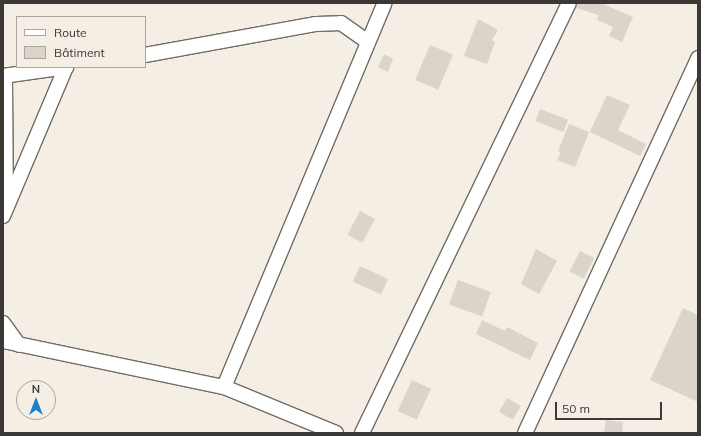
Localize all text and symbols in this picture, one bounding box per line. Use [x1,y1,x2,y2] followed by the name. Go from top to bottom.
[16,16,146,68] legend
[54,25,87,40] text: Route
[54,45,105,60] text: Bâtiment
[16,380,56,420] north arrow
[32,382,40,396] text: N
[557,394,664,420] scale bar
[562,401,590,416] text: 50 m

